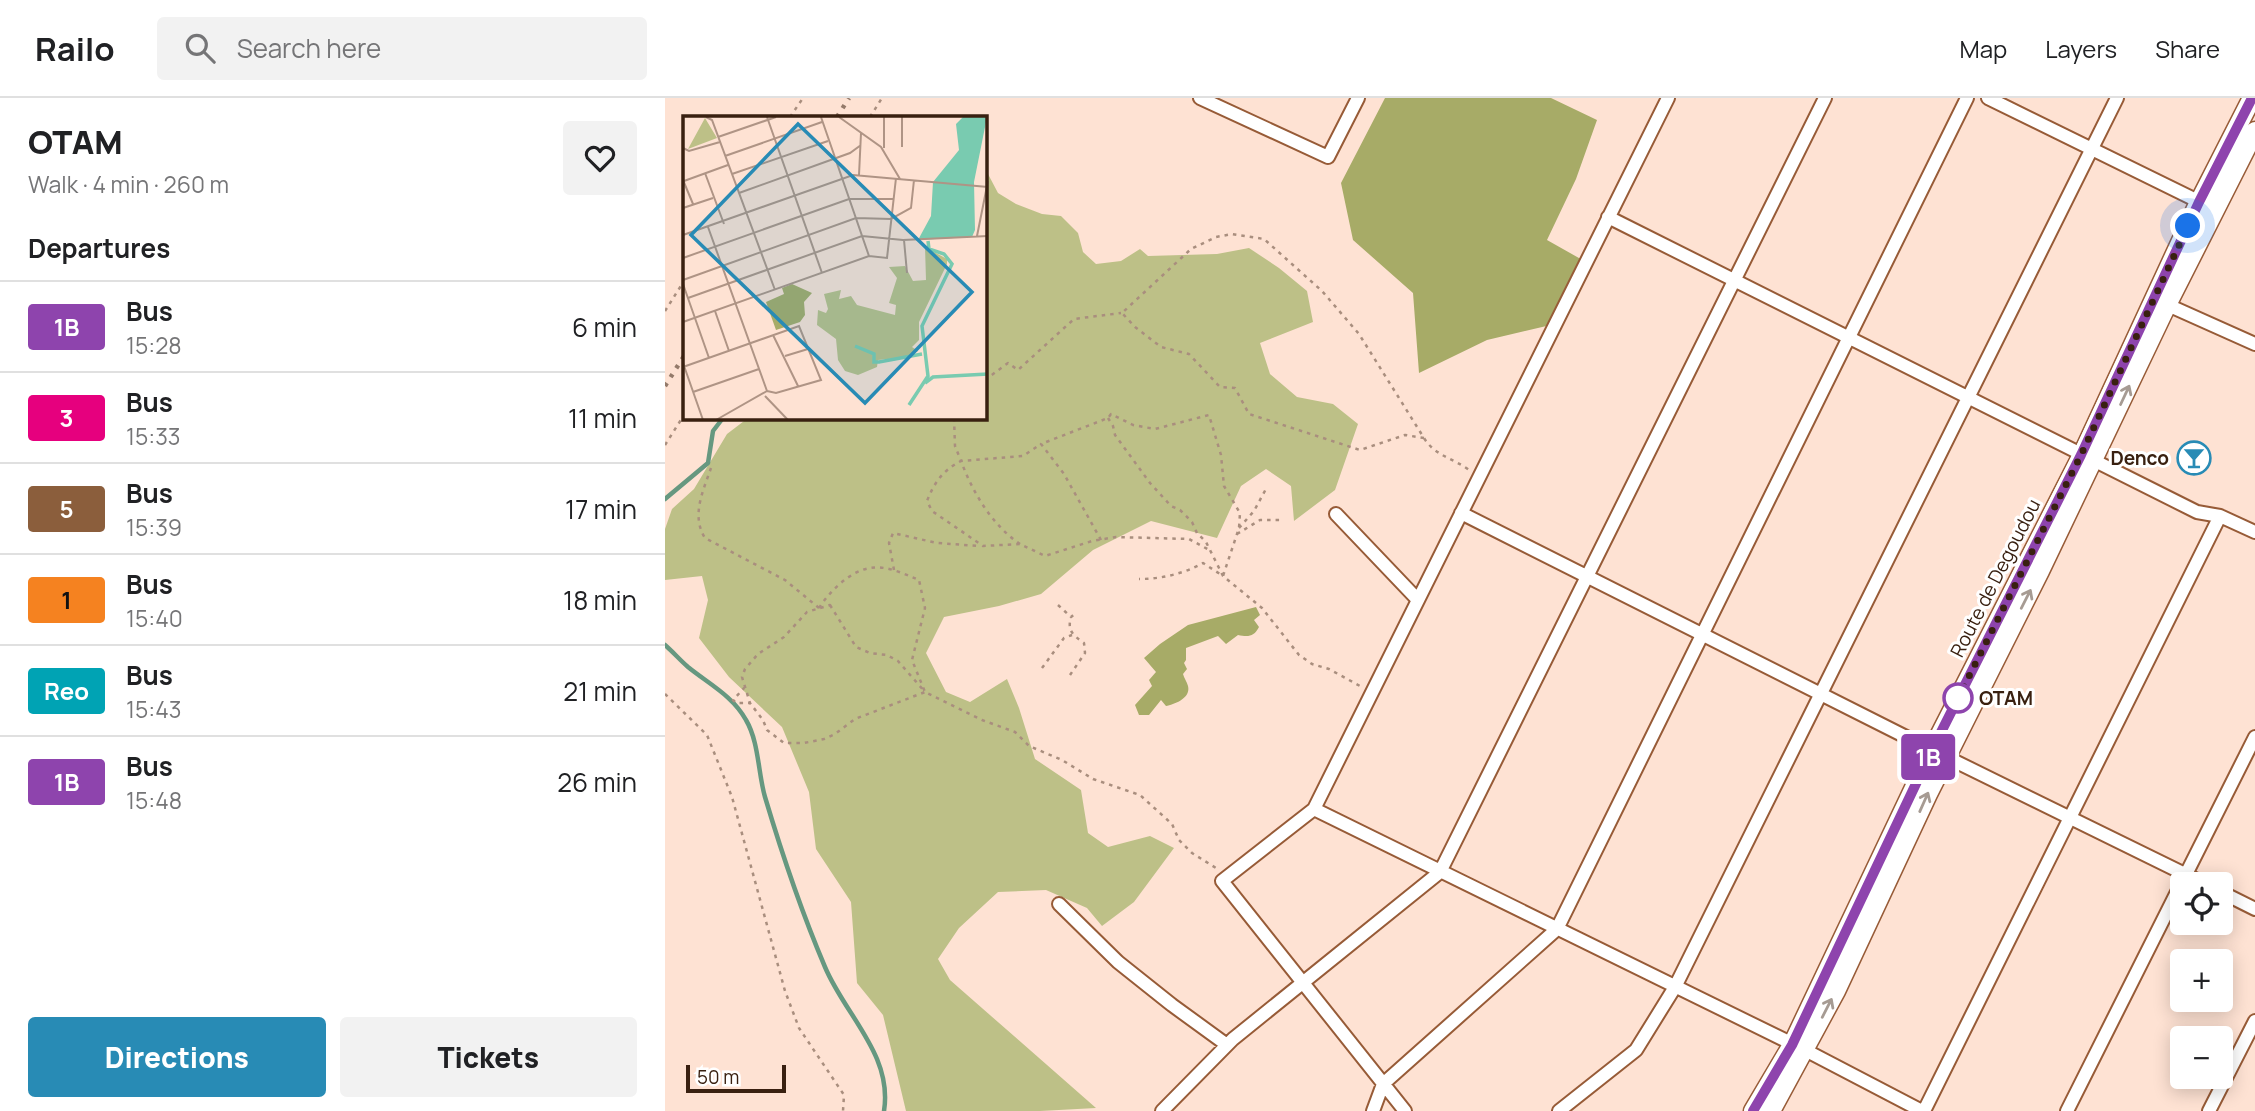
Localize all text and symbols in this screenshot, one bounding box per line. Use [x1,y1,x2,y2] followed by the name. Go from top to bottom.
[157,17,647,80] search box
[35,26,115,71] text: Railo
[181,29,219,67] icon: search
[237,30,381,66] text: Search here
[1960,32,2007,65] text: Map
[2045,32,2117,65] text: Layers
[2155,32,2220,65] text: Share
[683,116,987,420] inset map
[28,119,123,164] text: OTAM
[563,121,637,195] button: heart
[28,168,229,200] text: Walk · 4 min · 260 m
[2170,208,2205,243] your location
[28,230,170,266] text: Departures
[126,293,173,329] text: Bus
[572,309,637,345] text: 6 min
[54,310,79,343] text: 1B
[126,329,182,361] text: 15:28
[126,384,173,420] text: Bus
[2119,384,2132,406] one-way arrow
[568,400,637,436] text: 11 min
[60,401,73,434] text: 3
[126,420,181,452] text: 15:33
[2175,439,2213,477] bar icon: Denco
[2110,445,2169,471] place label: Denco
[126,475,173,511] text: Bus
[565,491,637,527] text: 17 min
[59,492,74,525] text: 5
[1944,494,2046,662] street label: Route de Degoudou
[126,511,182,543] text: 15:39
[126,566,173,602] text: Bus
[563,582,637,618] text: 18 min
[61,583,72,616] text: 1
[2019,589,2033,610] one-way arrow
[126,602,183,634] text: 15:40
[126,657,173,693] text: Bus
[563,673,637,709] text: 21 min
[44,674,89,707] text: Reo
[1943,683,1973,713] marker: OTAM
[1979,685,2033,711] place label: OTAM
[126,693,181,725] text: 15:43
[1897,734,1959,780] line badge: 1B
[1915,740,1941,773] text: 1B
[126,748,173,784] text: Bus
[557,764,637,800] text: 26 min
[54,765,79,798] text: 1B
[126,784,182,816] text: 15:48
[1918,792,1931,814] one-way arrow
[2170,872,2233,1089] map controls
[2170,872,2233,935] button: locate
[2170,949,2233,1012] button: +
[1820,998,1834,1019] one-way arrow
[28,1017,326,1097] button: Directions
[340,1017,637,1097] button: Tickets
[2170,1026,2233,1089] button: −
[686,1062,786,1094] scale bar
[697,1064,739,1090] text: 50 m

